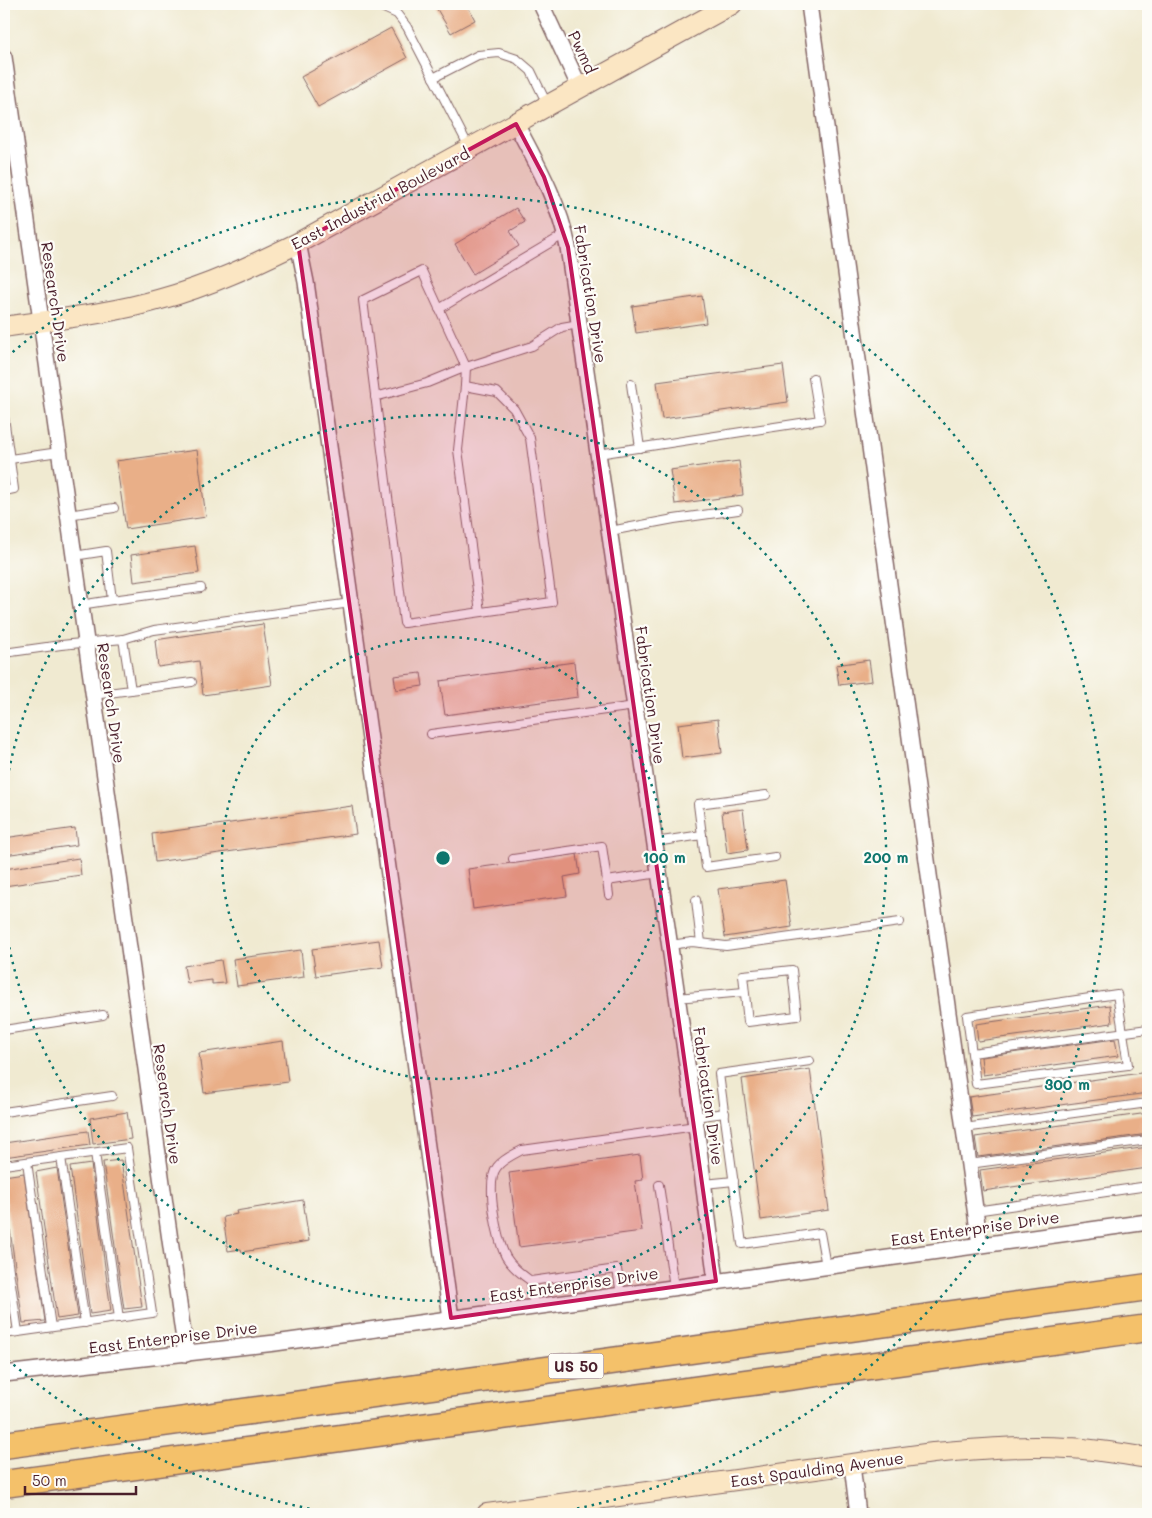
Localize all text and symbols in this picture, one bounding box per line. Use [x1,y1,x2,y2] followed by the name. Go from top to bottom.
[564,27,602,77] street label: Pwmd
[287,142,473,254] street label: East Industrial Boulevard
[570,224,612,364] street label: Fabrication Drive
[37,240,75,364] street label: Research Drive
[631,625,671,765] street label: Fabrication Drive
[93,641,131,765] street label: Research Drive
[642,847,686,867] text: 100 m
[864,847,909,867] text: 200 m
[434,849,452,867] centre of rings
[689,1026,729,1166] street label: Fabrication Drive
[149,1042,187,1166] street label: Research Drive
[1044,1074,1090,1094] text: 300 m
[889,1206,1061,1250] street label: East Enterprise Drive
[488,1262,660,1306] street label: East Enterprise Drive
[87,1316,259,1358] street label: East Enterprise Drive
[548,1354,604,1378] road number: US 50
[729,1446,905,1492] street label: East Spaulding Avenue
[25,1463,136,1495] scale bar
[32,1470,67,1490] text: 50 m

